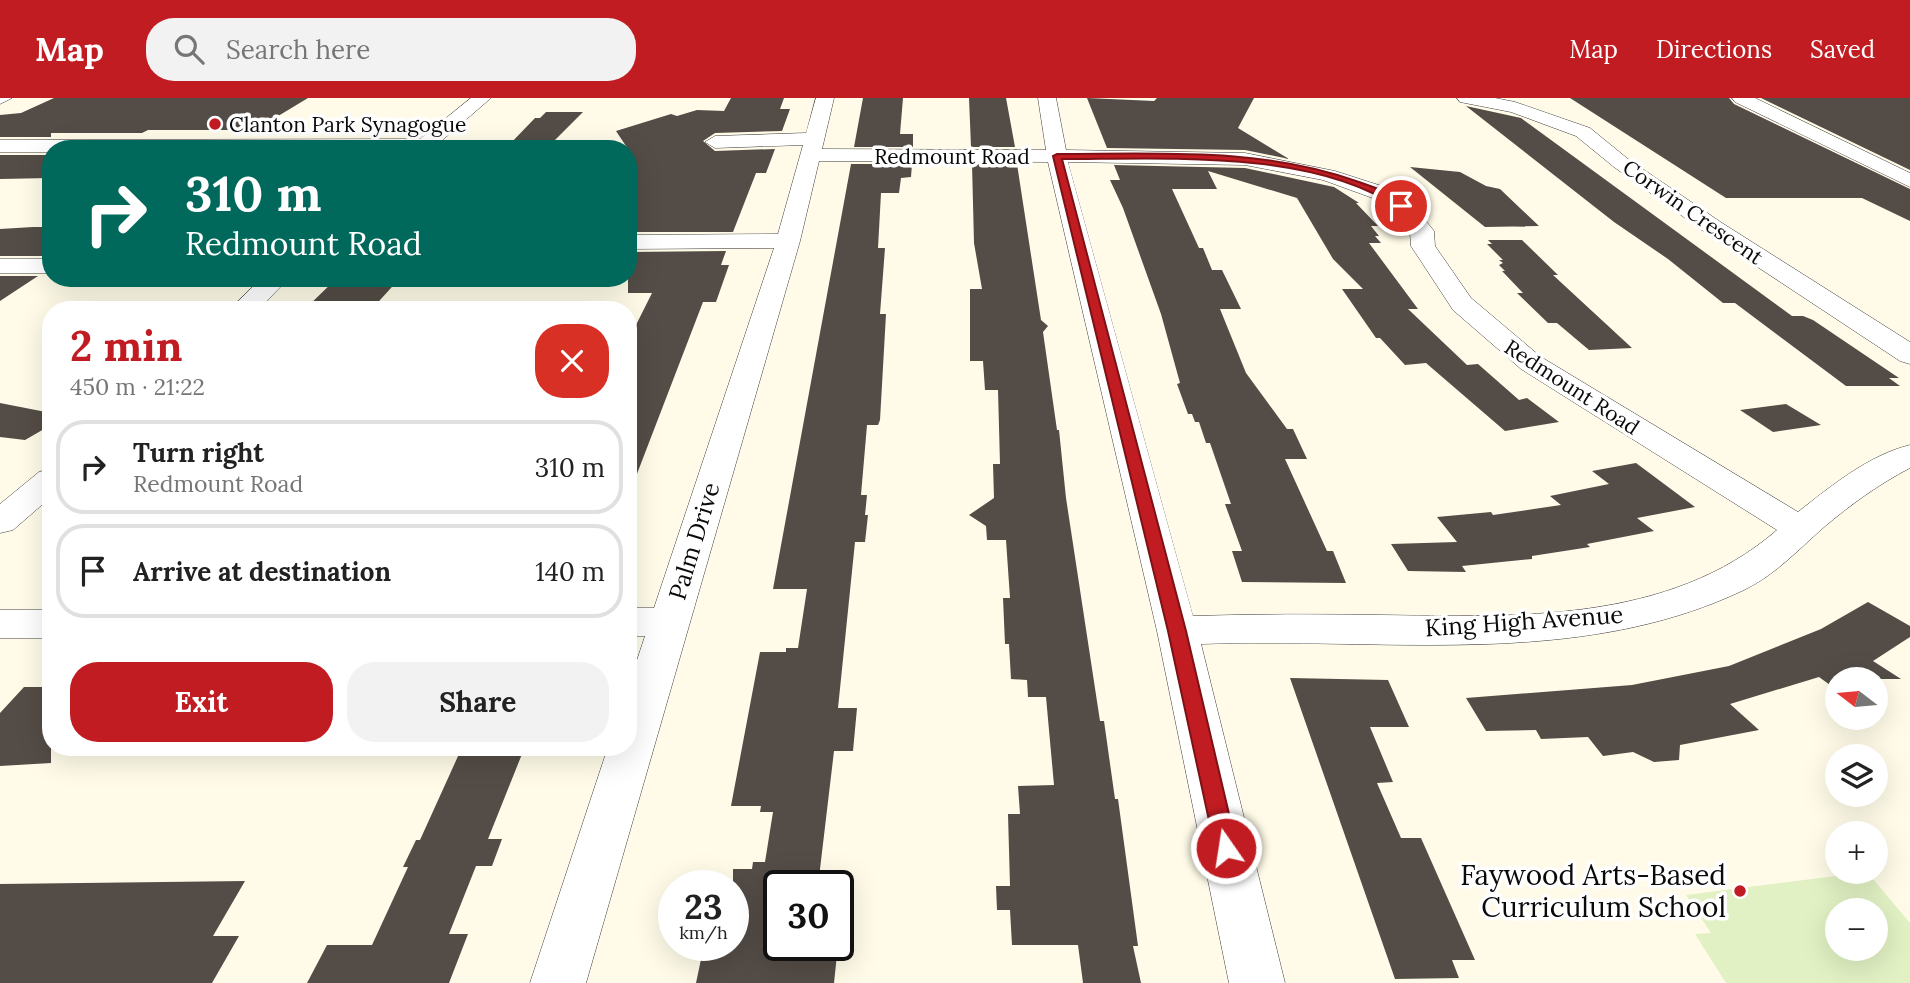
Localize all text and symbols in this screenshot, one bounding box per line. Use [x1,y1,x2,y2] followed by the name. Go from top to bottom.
[146,18,636,81] search box
[35,28,104,70] text: Map
[170,30,208,68] icon: search
[226,33,370,66] text: Search here
[1569,34,1618,65] text: Map
[1656,34,1772,65] text: Directions
[1810,34,1875,65] text: Saved
[229,111,467,138] place label: Clanton Park Synagogue
[207,116,223,132] marker: Clanton Park Synagogue
[874,143,1030,170] street label: Redmount Road
[1618,154,1769,271] street label: Corwin Crescent
[185,162,321,224] text: 310 m
[70,168,161,259] icon: right
[1371,176,1431,236] pin
[1382,187,1420,225] icon: arrive
[185,223,422,264] text: Redmount Road
[70,319,183,373] text: 2 min
[535,324,609,398] button: close
[1499,333,1645,441] street label: Redmount Road
[70,372,205,401] text: 450 m · 21:22
[133,436,264,469] text: Turn right
[74,448,112,486] icon: right
[535,451,605,484] text: 310 m
[133,469,303,498] text: Redmount Road
[661,479,727,603] street label: Palm Drive
[74,552,112,590] icon: arrive
[133,555,391,588] text: Arrive at destination
[535,555,605,588] text: 140 m
[1424,599,1624,643] street label: King High Avenue
[70,662,333,742] button: Exit
[347,662,609,742] button: Share
[1825,667,1888,730] north arrow
[1825,667,1888,961] map controls
[1825,744,1888,807] button: layers
[1189,811,1263,885] position arrow
[1825,821,1888,884] button: +
[1460,857,1726,925] place label: Faywood Arts-Based Curriculum School
[763,870,854,961] speed limit sign: 30
[1732,883,1748,899] marker: Faywood Arts-Based Curriculum School
[684,884,723,929] text: 23
[1825,898,1888,961] button: −
[679,921,728,944] text: km/h

